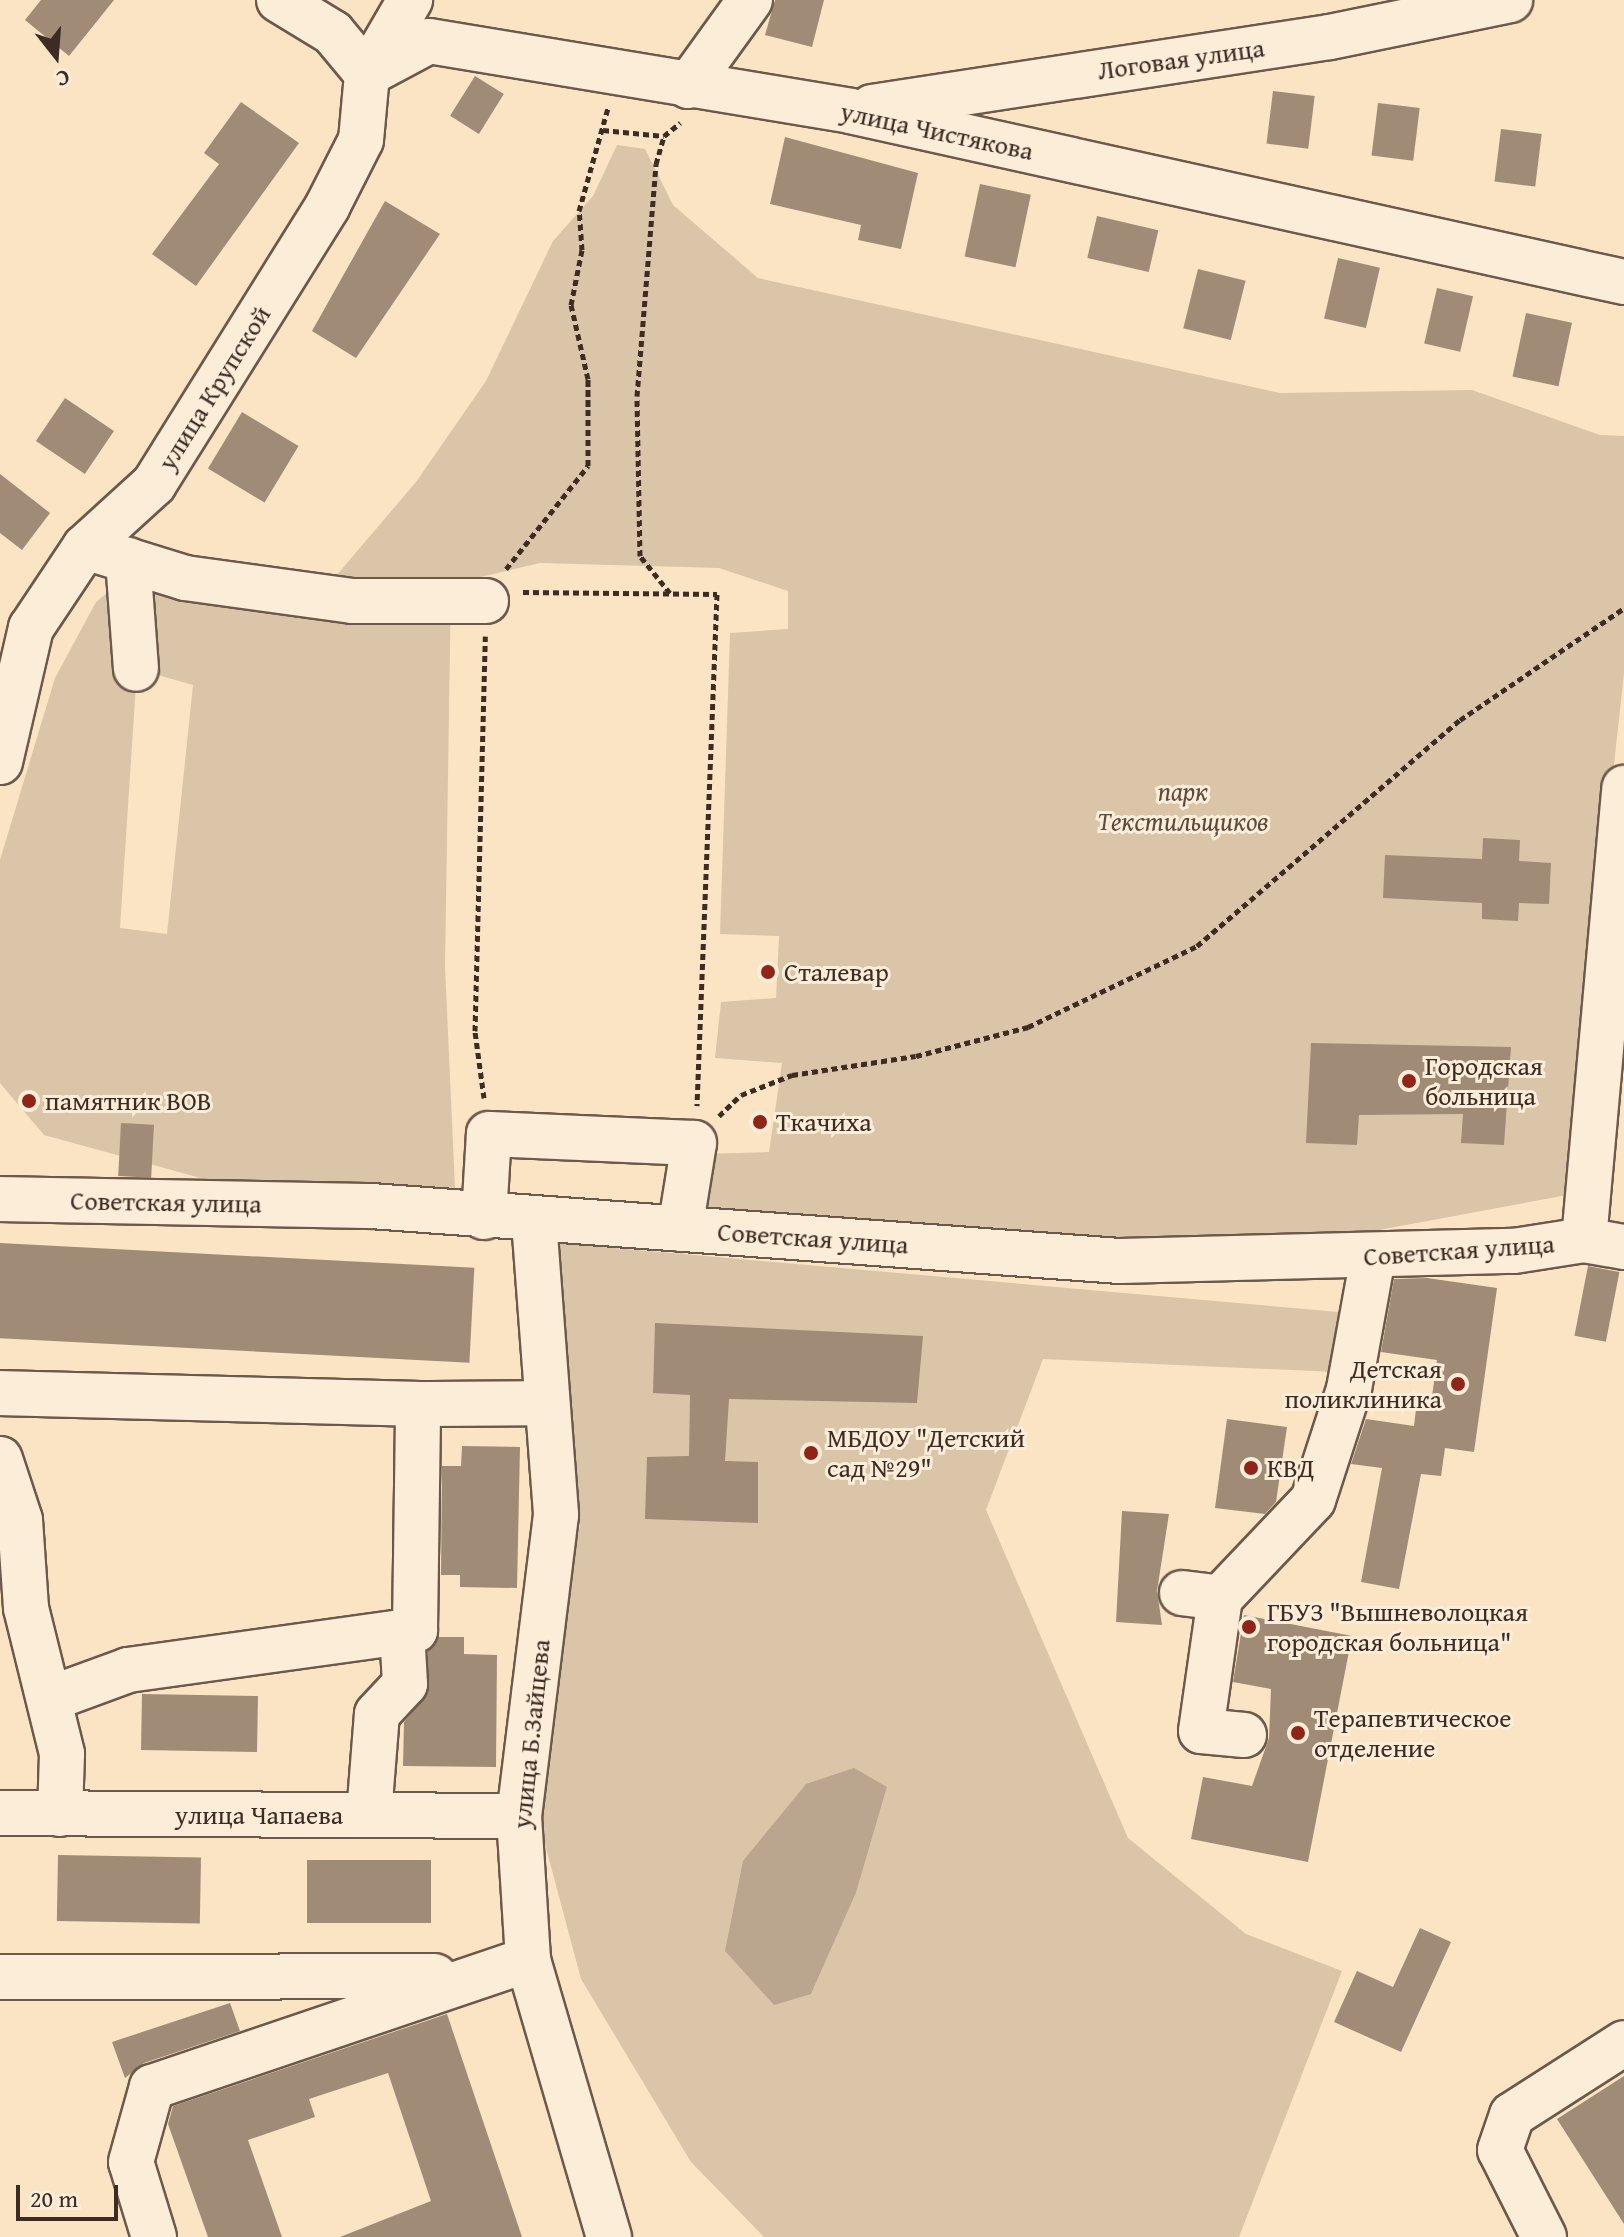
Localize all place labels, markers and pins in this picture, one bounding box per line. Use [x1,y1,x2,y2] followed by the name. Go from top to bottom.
[784,956,889,988] place label: Сталевар
[759,963,777,981] marker: Сталевар
[1425,1050,1543,1112] place label: Городская больница
[1400,1072,1418,1090] marker: Городская больница
[45,1085,211,1117] place label: памятник ВОВ
[20,1092,38,1110] marker: памятник ВОВ
[776,1106,872,1138] place label: Ткачиха
[751,1113,769,1131] marker: Ткачиха
[1284,1353,1442,1414] place label: Детская поликлиника
[1449,1375,1467,1393] marker: Детская поликлиника
[827,1422,1025,1484] place label: МБДОУ "Детский сад №29"
[802,1444,820,1462] marker: МБДОУ "Детский сад №29"
[1267,1452,1314,1484] place label: КВД
[1242,1459,1260,1477] marker: КВД
[1267,1596,1528,1658] place label: ГБУЗ "Вышневолоцкая городская больница"
[1238,1616,1260,1638] marker: ГБУЗ "Вышневолоцкая городская больница"
[1314,1702,1511,1764] place label: Терапевтическое отделение
[1289,1724,1307,1742] marker: Терапевтическое отделение

